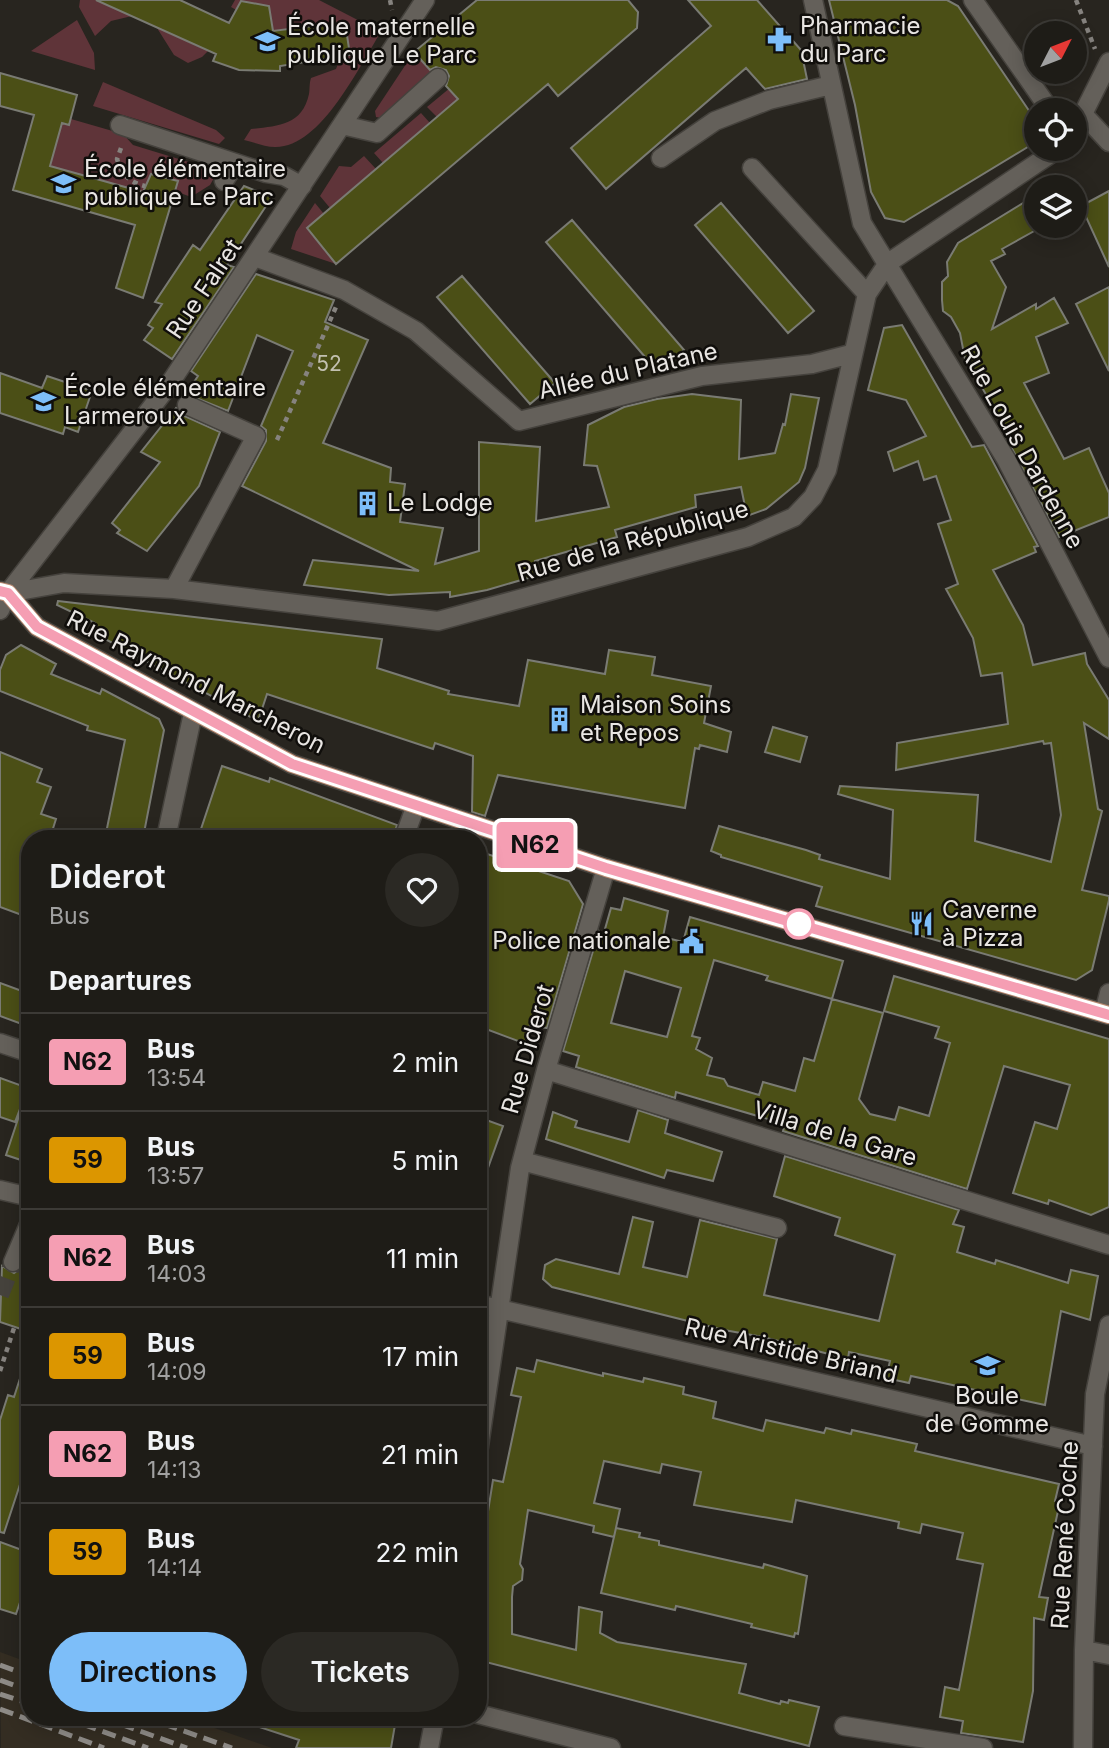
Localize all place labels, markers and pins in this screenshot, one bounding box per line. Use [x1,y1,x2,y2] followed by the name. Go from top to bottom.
[287,11,477,69] place label: École maternelle publique Le Parc
[800,11,920,68] place label: Pharmacie du Parc
[766,26,794,54] pharmacy icon: Pharmacie du Parc
[253,27,281,55] school or university icon: École maternelle publique Le Parc
[84,153,286,211] place label: École élémentaire publique Le Parc
[50,169,78,197] school or university icon: École élémentaire publique Le Parc
[64,372,266,430] place label: École élémentaire Larmeroux
[30,388,58,416] school or university icon: École élémentaire Larmeroux
[387,488,493,517] place label: Le Lodge
[353,489,381,517] building icon: Le Lodge
[580,690,731,747] place label: Maison Soins et Repos
[546,705,574,733] building icon: Maison Soins et Repos
[942,895,1037,952] place label: Caverne à Pizza
[784,909,814,939] unlabelled marker
[908,910,936,938] restaurant icon: Caverne à Pizza
[492,926,671,955] place label: Police nationale
[677,927,705,955] public building icon: Police nationale
[973,1351,1001,1379] school or university icon: Boule de Gomme
[925,1381,1049,1438] place label: Boule de Gomme

